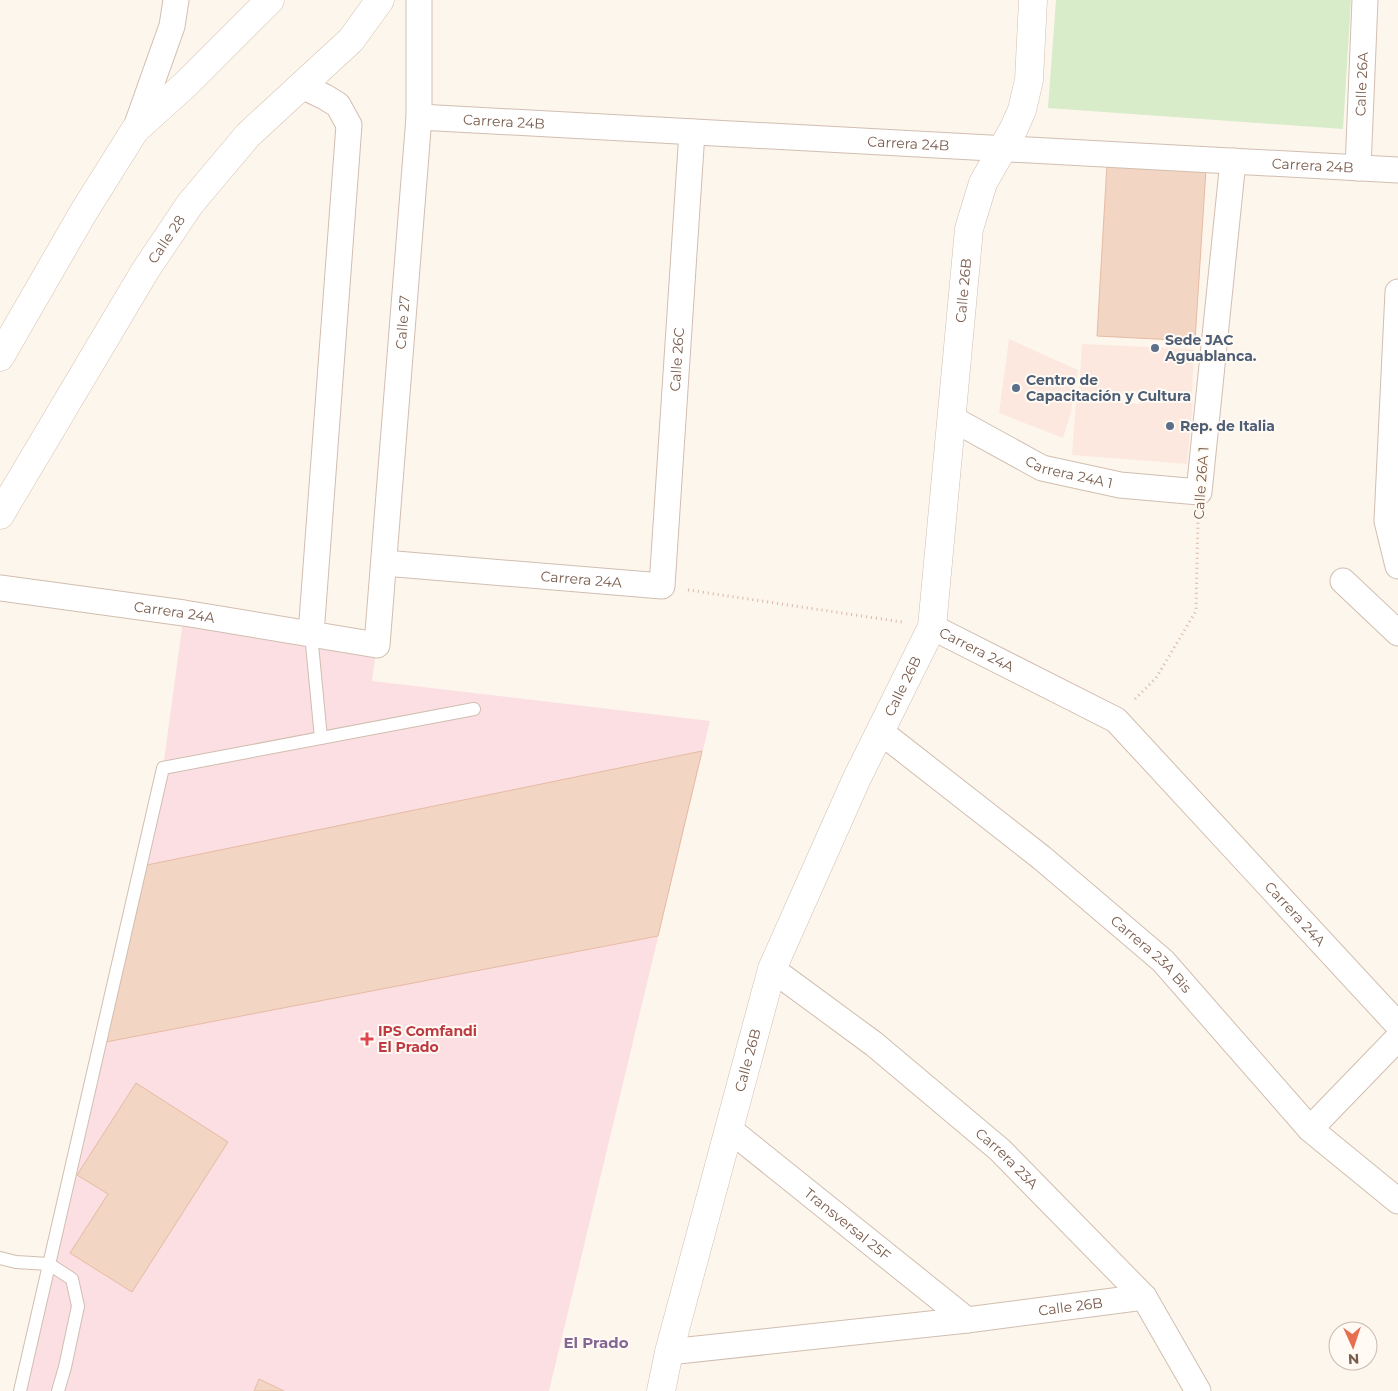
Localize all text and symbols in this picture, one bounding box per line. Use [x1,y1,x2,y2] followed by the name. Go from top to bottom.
[1351,51,1372,117] street label: Calle 26A
[462,110,545,133] street label: Carrera 24B
[867,132,950,155] street label: Carrera 24B
[1271,154,1354,177] street label: Carrera 24B
[144,212,189,267] street label: Calle 28
[951,257,975,324] street label: Calle 26B
[392,295,414,350] street label: Calle 27
[666,327,688,392] street label: Calle 26C
[1164,331,1257,365] place label: Sede JAC Aguablanca.
[1149,342,1161,354] marker: Sede JAC Aguablanca.
[1026,371,1191,405] place label: Centro de Capacitación y Cultura
[1010,382,1022,394] marker: Centro de Capacitación y Cultura
[1180,417,1275,435] place label: Rep. de Italia
[1164,420,1176,432] marker: Rep. de Italia
[1189,446,1213,520] street label: Calle 26A 1
[1022,451,1115,492] street label: Carrera 24A 1
[540,567,624,592] street label: Carrera 24A
[133,597,217,627] street label: Carrera 24A
[936,623,1018,676] street label: Carrera 24A
[880,653,925,719] street label: Calle 26B
[1261,878,1330,950] street label: Carrera 24A
[1107,911,1196,997] street label: Carrera 23A Bis
[378,1022,477,1056] place label: IPS Comfandi El Prado
[730,1027,765,1094] street label: Calle 26B
[360,1032,374,1046] marker: IPS Comfandi El Prado
[972,1124,1043,1193] street label: Carrera 23A
[801,1184,895,1264] street label: Transversal 25F
[1037,1293,1104,1320] street label: Calle 26B
[1328,1321,1378,1371] north arrow
[563,1333,629,1352] district label: El Prado
[1348,1350,1360,1368] text: N

